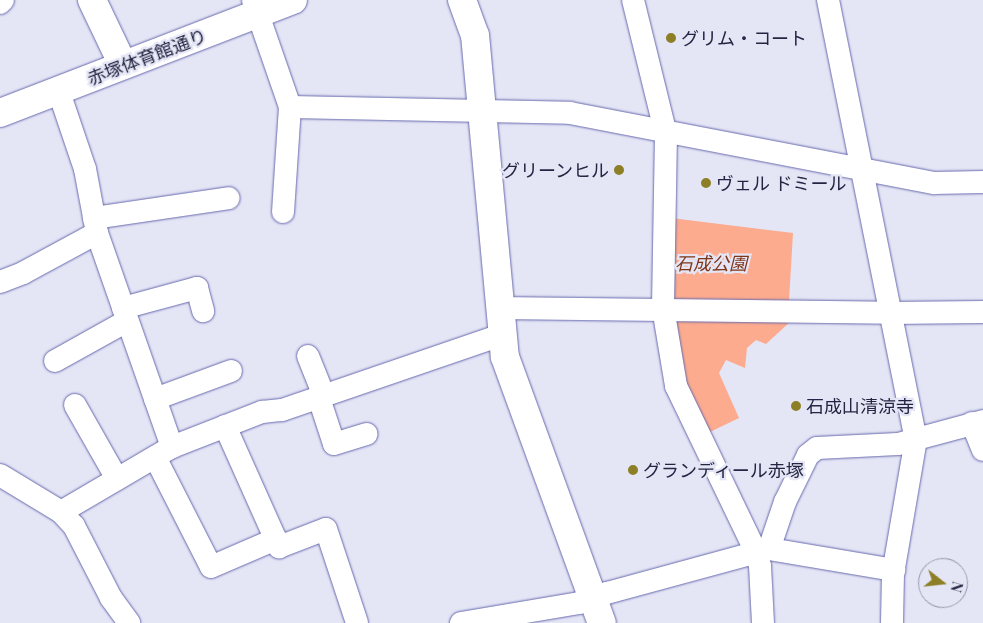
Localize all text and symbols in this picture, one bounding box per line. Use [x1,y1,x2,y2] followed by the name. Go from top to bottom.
[84,24,210,90] street label: 赤塚体育館通り
[681,27,807,49] place label: グリム・コート
[665,32,677,44] marker: グリム・コート
[501,159,609,181] place label: グリーンヒル
[613,164,625,176] marker: グリーンヒル
[716,172,846,194] place label: ヴェル ドミール
[700,177,712,189] marker: ヴェル ドミール
[675,252,747,274] park label: 石成公園
[806,395,914,417] place label: 石成山清涼寺
[790,400,802,412] marker: 石成山清涼寺
[643,459,805,481] place label: グランディール赤塚
[627,464,639,476] marker: グランディール赤塚
[918,558,968,608] north arrow
[946,580,967,594] text: N

